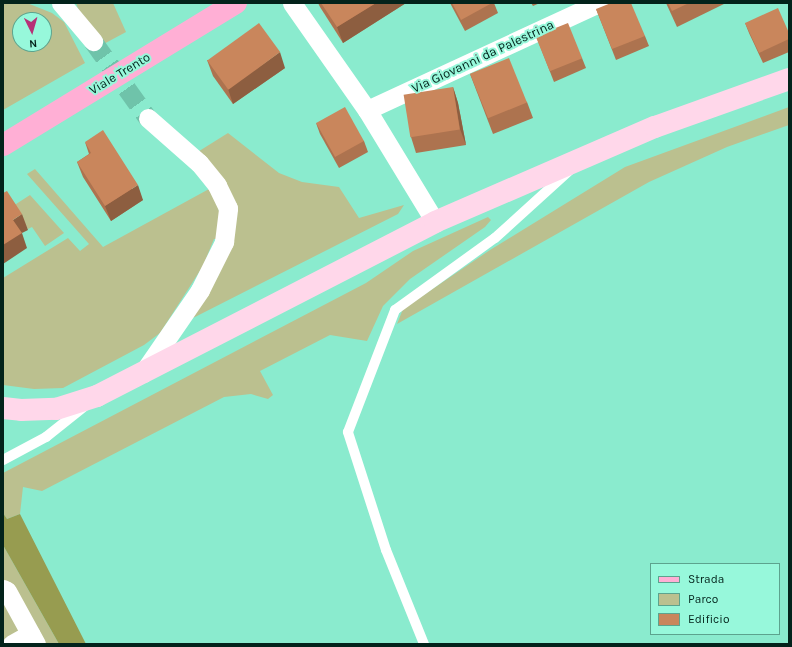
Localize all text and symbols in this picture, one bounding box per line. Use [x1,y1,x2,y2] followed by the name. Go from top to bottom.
[12,12,52,52] north arrow
[409,17,557,97] street label: Via Giovanni da Palestrina
[29,37,38,50] text: N
[87,50,153,98] street label: Viale Trento
[650,563,780,635] legend
[688,572,724,586] text: Strada
[688,592,718,606] text: Parco
[688,612,729,626] text: Edificio

